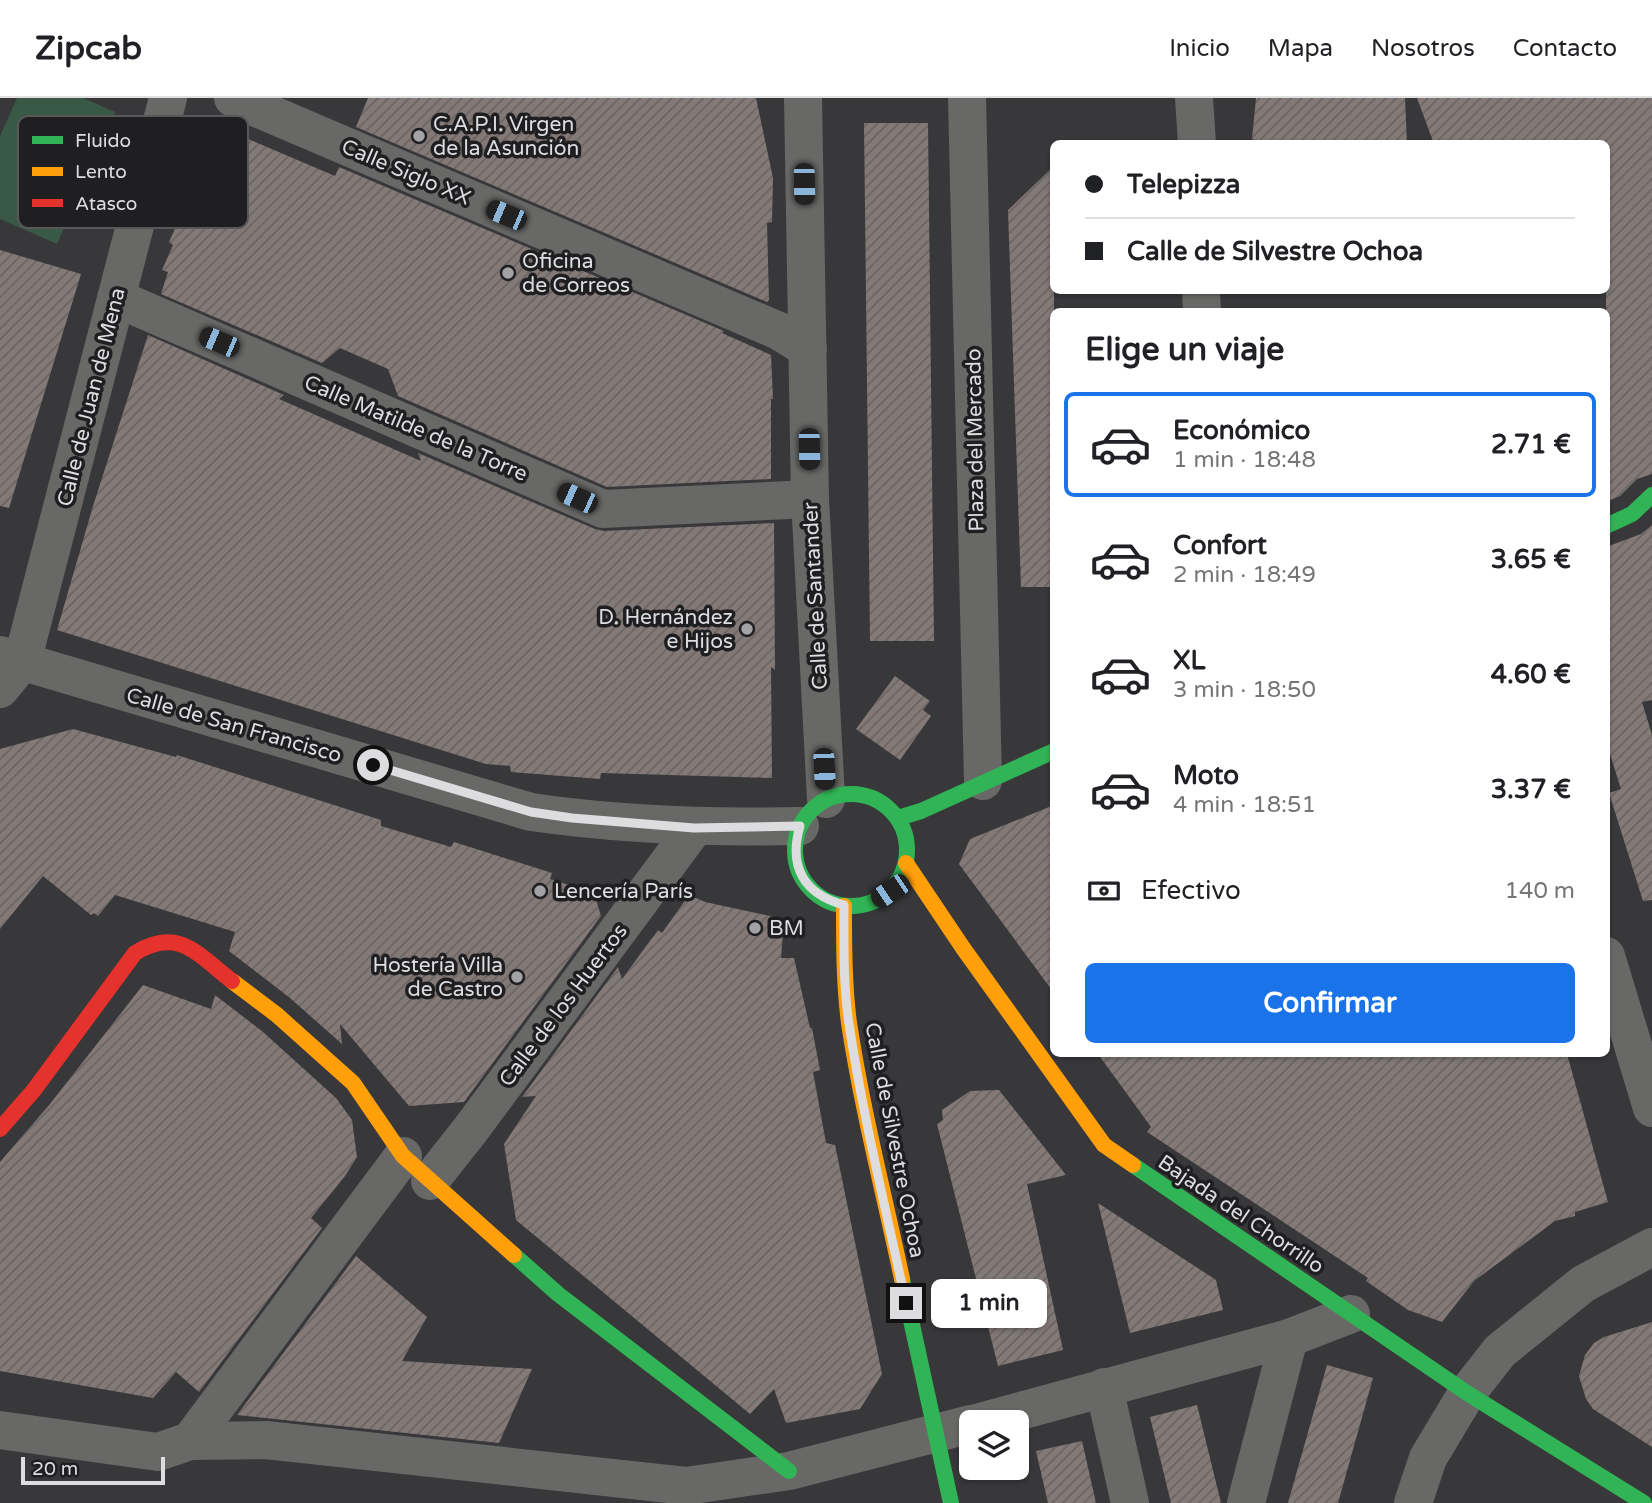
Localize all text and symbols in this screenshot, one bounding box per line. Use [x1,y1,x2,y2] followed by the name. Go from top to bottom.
[35,29,142,68] text: Zipcab
[1169,34,1230,63] text: Inicio
[1268,34,1333,63] text: Mapa
[1371,34,1475,63] text: Nosotros
[1513,34,1617,63] text: Contacto
[433,112,579,161] place label: C.A.P.I. Virgen de la Asunción
[18,116,248,228] legend
[411,128,427,144] marker: C.A.P.I. Virgen de la Asunción
[75,130,131,152] text: Fluido
[338,134,474,211] street label: Calle Siglo XX
[75,161,127,183] text: Lento
[794,163,815,205] car
[1127,169,1240,200] text: Telepizza
[75,193,137,215] text: Atasco
[483,197,530,233] car
[1127,236,1423,267] text: Calle de Silvestre Ochoa
[522,249,630,298] place label: Oficina de Correos
[500,265,516,281] marker: Oficina de Correos
[52,285,131,509] street label: Calle de Juan de Mena
[196,324,243,360] car
[1085,331,1284,369] text: Elige un viaje
[961,348,990,532] street label: Plaza del Mercado
[300,370,531,487] street label: Calle Matilde de la Torre
[1089,413,1152,476] icon: car
[1173,415,1310,446] text: Económico
[799,428,820,470] car
[1491,429,1571,460] text: 2.71 €
[1173,446,1316,474] text: 1 min · 18:48
[554,480,601,516] car
[798,502,833,690] street label: Calle de Santander
[1089,528,1152,591] icon: car
[1173,530,1267,561] text: Confort
[1491,544,1571,575] text: 3.65 €
[1173,561,1316,589] text: 2 min · 18:49
[598,605,733,654] place label: D. Hernández e Hijos
[739,621,755,637] marker: D. Hernández e Hijos
[1089,643,1152,706] icon: car
[1173,645,1205,676] text: XL
[1491,659,1571,690] text: 4.60 €
[1173,676,1316,704] text: 3 min · 18:50
[123,683,344,768] street label: Calle de San Francisco
[813,747,836,791] car
[357,749,389,781] route start
[1089,758,1152,821] icon: car
[1173,760,1239,791] text: Moto
[1491,774,1571,805] text: 3.37 €
[1173,791,1316,819] text: 4 min · 18:51
[867,871,914,911] car
[1085,872,1123,910] icon: cash
[1141,875,1241,906] text: Efectivo
[1505,877,1575,905] text: 140 m
[554,879,693,904] place label: Lencería París
[532,883,548,899] marker: Lencería París
[769,916,804,941] place label: BM
[494,919,633,1092] street label: Calle de los Huertos
[747,920,763,936] marker: BM
[373,953,503,1002] place label: Hostería Villa de Castro
[1085,963,1575,1043] button: Confirmar
[509,969,525,985] marker: Hostería Villa de Castro
[859,1020,930,1260] street label: Calle de Silvestre Ochoa
[1153,1150,1328,1279] street label: Bajada del Chorrillo
[930,1278,1046,1328] callout: 1 min
[890,1287,922,1319] route end
[958,1289,1020,1317] text: 1 min
[959,1410,1029,1480] map controls
[959,1410,1029,1480] button: layers
[21,1454,164,1486] scale bar
[32,1458,78,1480] text: 20 m

